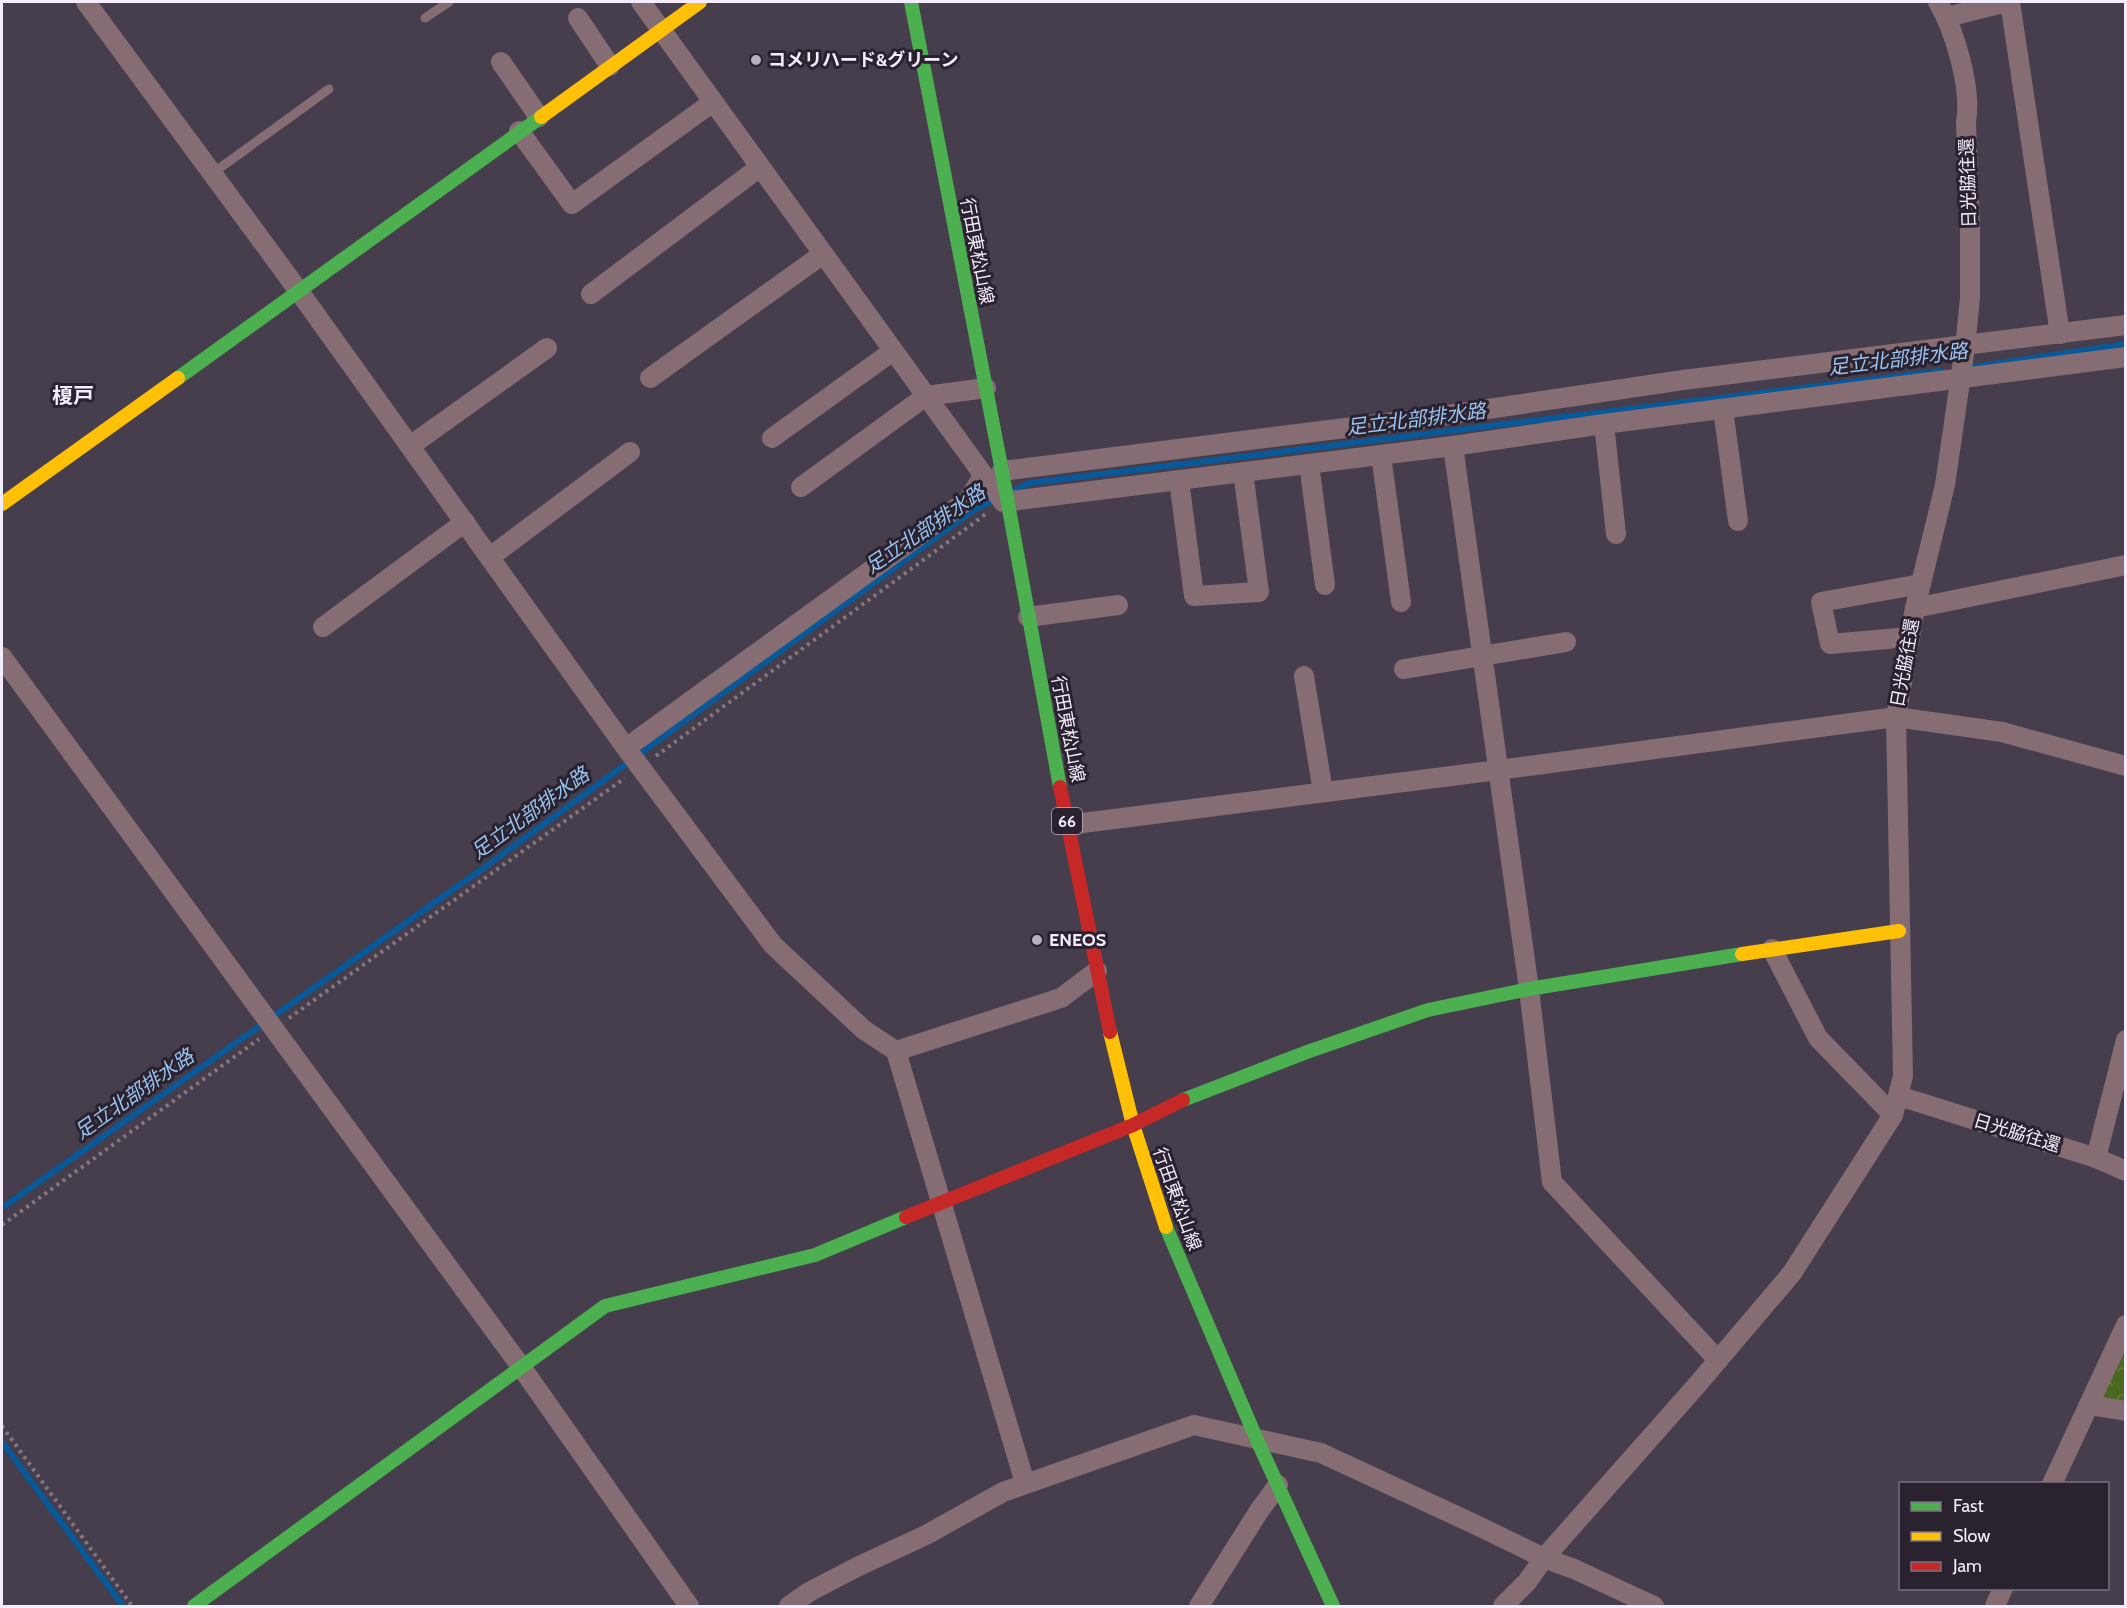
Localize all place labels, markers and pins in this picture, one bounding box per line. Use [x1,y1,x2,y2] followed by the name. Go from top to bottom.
[768,49,958,71] place label: コメリハード&グリーン
[749,53,763,67] marker: コメリハード&グリーン
[1049,929,1106,951] place label: ENEOS
[1030,933,1044,947] marker: ENEOS

